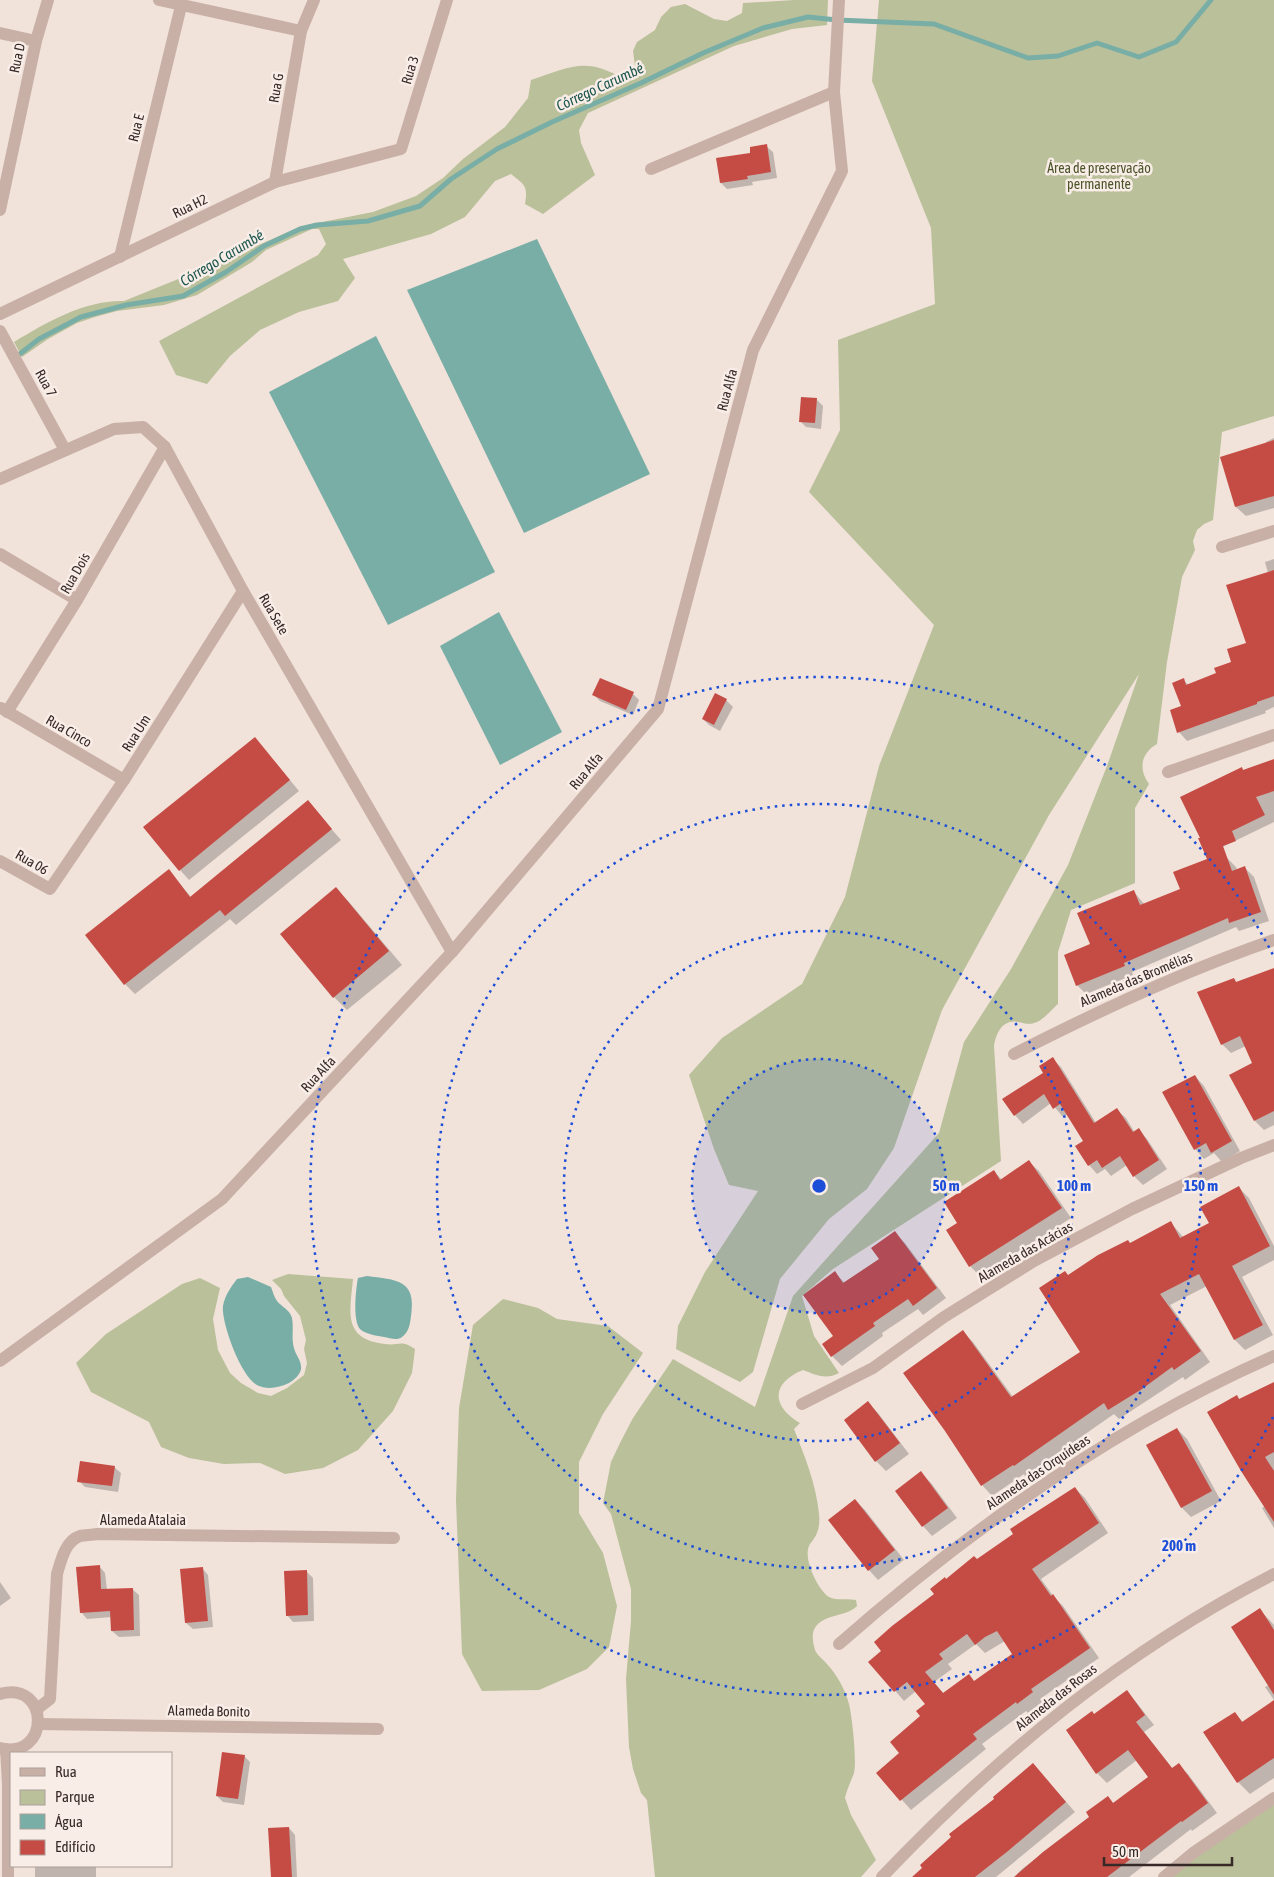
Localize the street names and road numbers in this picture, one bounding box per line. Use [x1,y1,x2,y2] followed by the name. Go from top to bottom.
[6,41,28,74] street label: Rua D
[398,54,422,86] street label: Rua 3
[266,72,286,104] street label: Rua G
[125,112,147,144] street label: Rua E
[170,191,210,221] street label: Rua H2
[32,367,60,399] street label: Rua 7
[714,367,740,413] street label: Rua Alfa
[57,550,93,596] street label: Rua Dois
[256,591,292,637] street label: Rua Sete
[43,712,95,750] street label: Rua Cinco
[118,712,154,754] street label: Rua Um
[566,749,606,793] street label: Rua Alfa
[13,846,52,878] street label: Rua 06
[1077,948,1195,1010] street label: Alameda das Bromélias
[297,1053,339,1095] street label: Rua Alfa
[975,1218,1075,1286] street label: Alameda das Acácias
[983,1431,1093,1513] street label: Alameda das Orquídeas
[100,1512,186,1528] street label: Alameda Atalaia
[1012,1660,1100,1734] street label: Alameda das Rosas
[168,1702,250,1720] street label: Alameda Bonito

